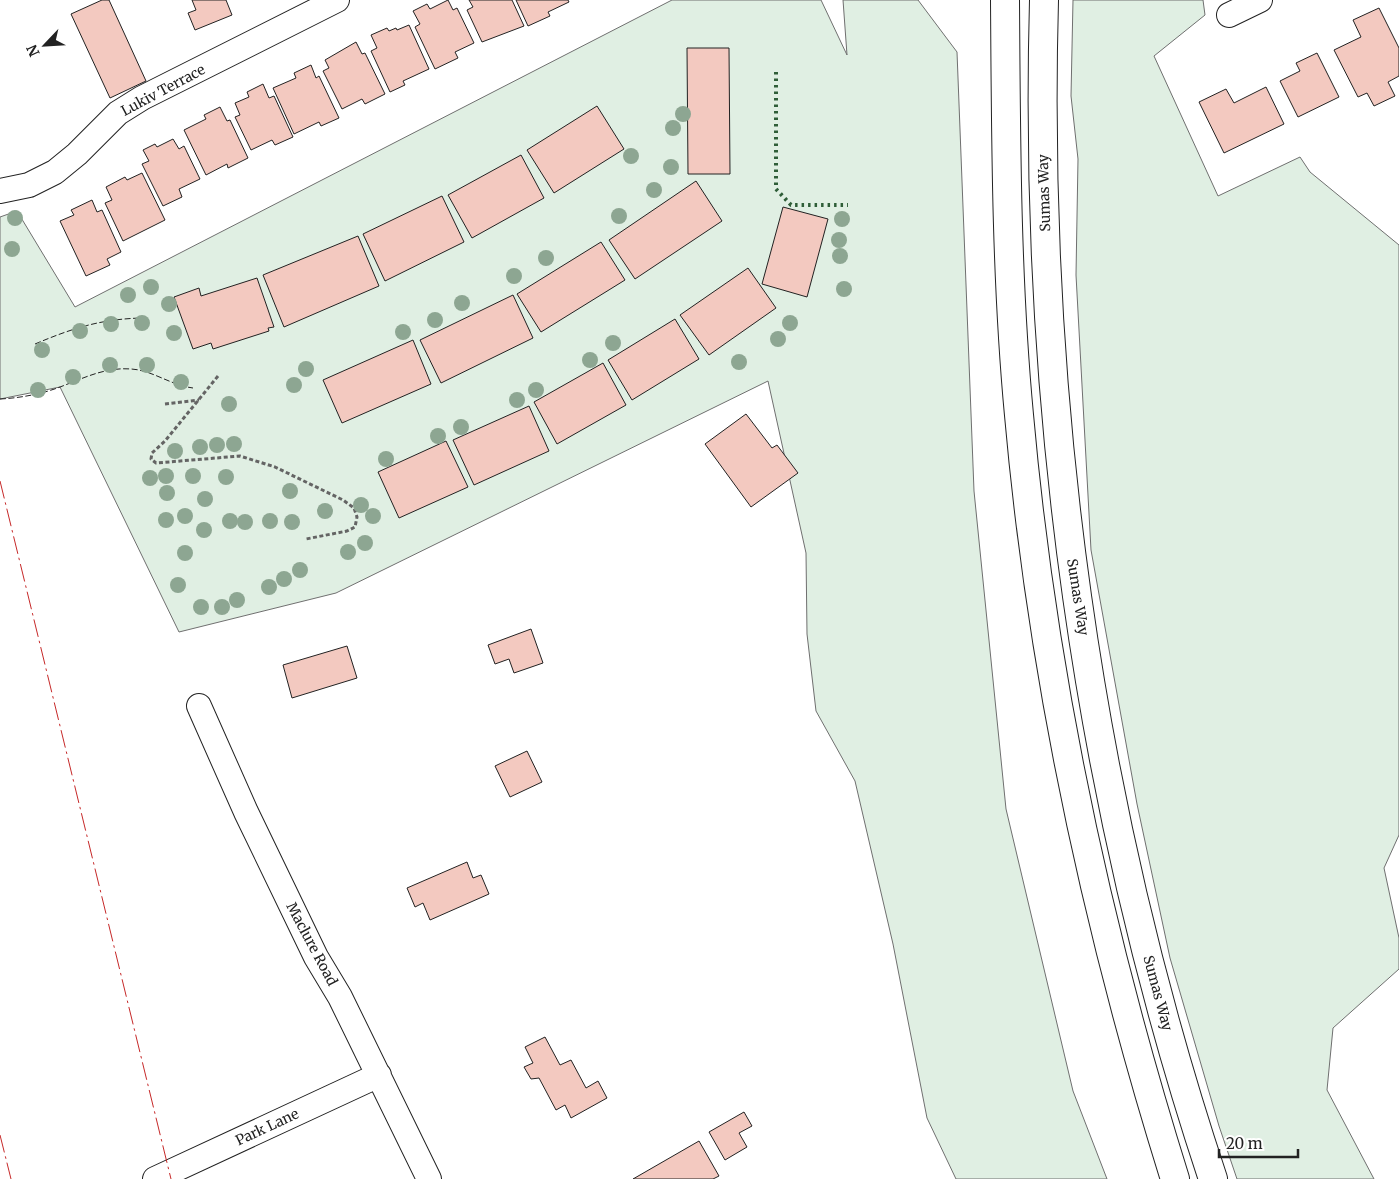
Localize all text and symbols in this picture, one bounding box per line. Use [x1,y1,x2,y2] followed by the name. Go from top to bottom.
[20,20,70,70] north arrow
[23,42,44,59] text: N
[118,60,208,120] street label: Lukiv Terrace
[1034,153,1054,232] street label: Sumas Way
[1063,557,1093,637] street label: Sumas Way
[282,899,342,989] street label: Maclure Road
[1139,953,1177,1033] street label: Sumas Way
[233,1105,301,1149] street label: Park Lane
[1219,1126,1298,1158] scale bar
[1226,1134,1263,1153] text: 20 m

